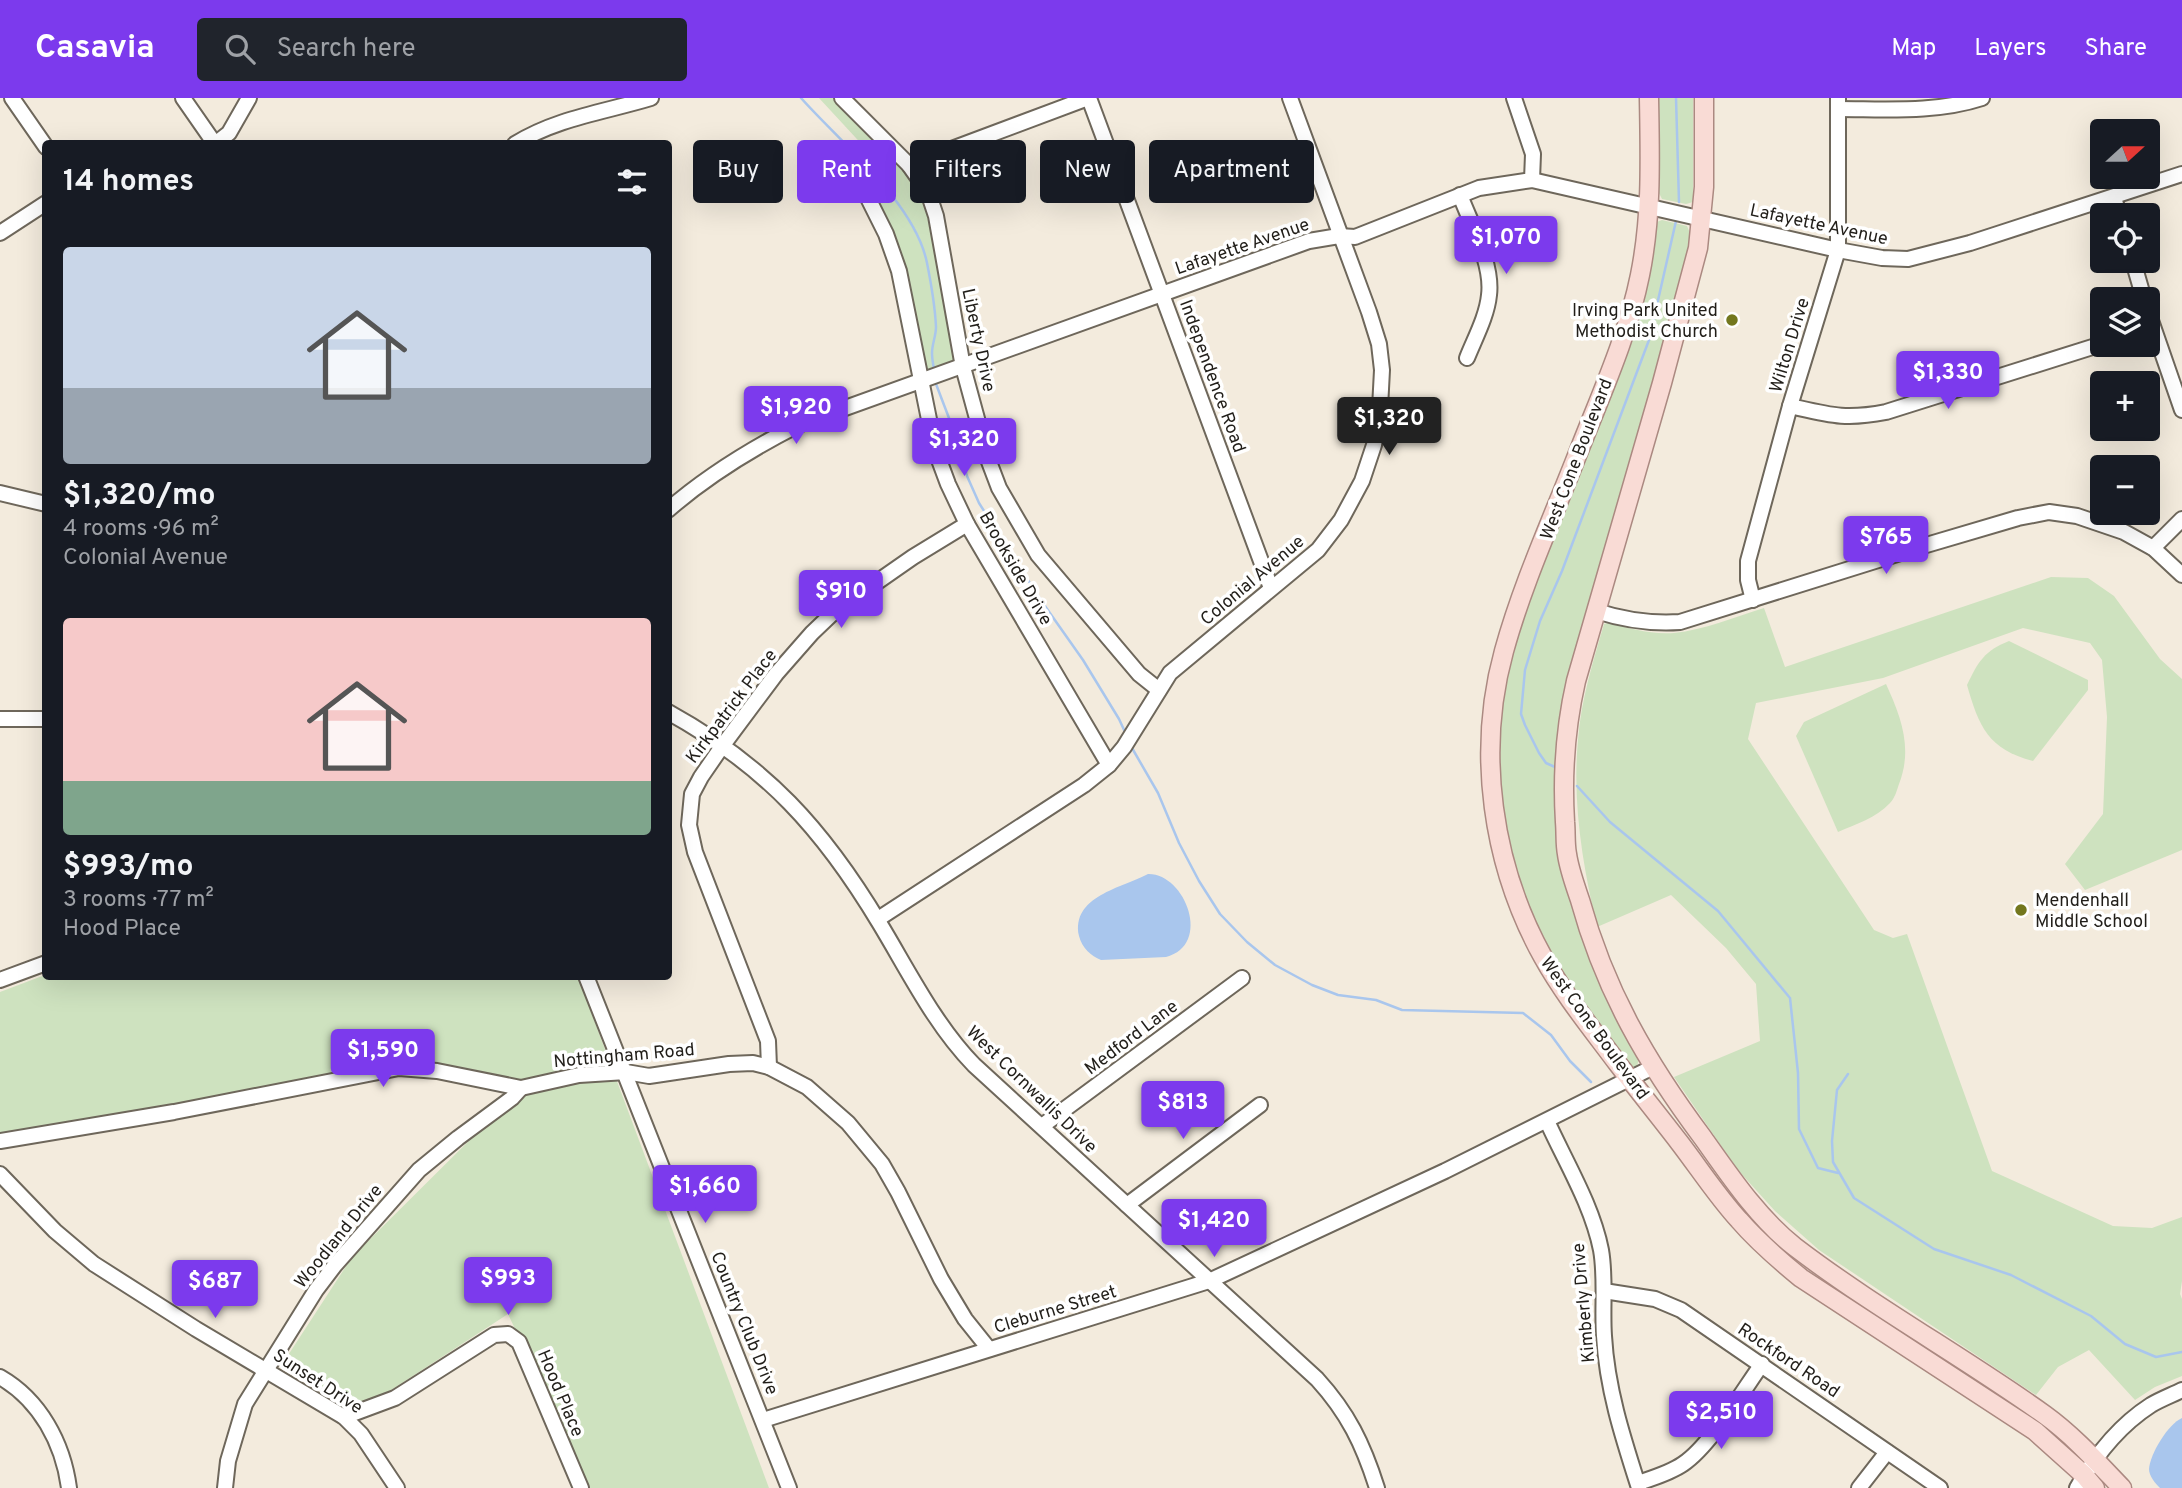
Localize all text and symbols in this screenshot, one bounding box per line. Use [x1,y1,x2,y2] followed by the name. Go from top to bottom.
[197,18,687,81] search box
[35,28,155,70] text: Casavia
[221,30,259,68] icon: search
[277,33,416,66] text: Search here
[1891,34,1936,64] text: Map
[1974,34,2046,64] text: Layers
[2084,34,2147,64] text: Share
[2090,119,2160,189] north arrow
[2090,119,2160,525] map controls
[693,140,783,203] chip: Buy
[797,140,896,203] chip: Rent
[910,140,1026,203] chip: Filters
[1040,140,1135,203] chip: New
[1149,140,1314,203] chip: Apartment
[613,163,651,201] icon: filters
[63,164,194,201] text: 14 homes
[1748,200,1890,251] street label: Lafayette Avenue
[2090,203,2160,273] button: locate
[1172,214,1313,281] street label: Lafayette Avenue
[1449,216,1563,276] pin: $1,070
[1470,224,1542,253] text: $1,070
[955,287,1000,394] street label: Liberty Drive
[2090,287,2160,357] button: layers
[294,292,420,418] icon: home
[1765,295,1816,396] street label: Wilton Drive
[1173,297,1250,456] street label: Independence Road
[1572,300,1718,344] place label: Irving Park United Methodist Church
[1724,312,1740,328] marker: Irving Park United Methodist Church
[1891,352,2005,411] pin: $1,330
[1912,359,1984,388] text: $1,330
[2090,371,2160,441] button: +
[1536,376,1619,543] street label: West Cone Boulevard
[739,386,853,446] pin: $1,920
[760,394,832,423] text: $1,920
[1332,398,1446,457] pin: $1,320
[1353,405,1425,434] text: $1,320
[907,418,1021,478] pin: $1,320
[928,426,1000,455] text: $1,320
[2090,455,2160,525] button: −
[63,478,216,515] text: $1,320/mo
[973,508,1057,630] street label: Brookside Drive
[63,515,219,544] text: 4 rooms · 96 m²
[1845,517,1927,576] pin: $765
[1859,524,1913,553] text: $765
[1196,531,1310,631] street label: Colonial Avenue
[63,544,228,573] text: Colonial Avenue
[800,570,882,630] pin: $910
[815,578,867,607] text: $910
[682,645,783,769] street label: Kirkpatrick Place
[294,663,420,789] icon: home
[63,849,194,886] text: $993/mo
[63,886,214,915] text: 3 rooms · 77 m²
[2035,890,2148,934] place label: Mendenhall Middle School
[2013,902,2029,918] marker: Mendenhall Middle School
[63,915,181,944] text: Hood Place
[1534,953,1653,1105] street label: West Cone Boulevard
[1081,996,1183,1081] street label: Medford Lane
[961,1022,1101,1159] street label: West Cornwallis Drive
[326,1030,440,1089] pin: $1,590
[347,1037,419,1066] text: $1,590
[552,1039,696,1074] street label: Nottingham Road
[1142,1082,1224,1141] pin: $813
[1157,1089,1209,1118] text: $813
[648,1166,762,1225] pin: $1,660
[669,1173,741,1202] text: $1,660
[290,1180,388,1294] street label: Woodland Drive
[1157,1200,1271,1259] pin: $1,420
[1177,1207,1251,1236] text: $1,420
[1568,1242,1601,1364] street label: Kimberly Drive
[704,1249,783,1399] street label: Country Club Drive
[467,1258,549,1317] pin: $993
[174,1260,256,1320] pin: $687
[480,1265,536,1294] text: $993
[188,1268,242,1297] text: $687
[991,1281,1120,1340] street label: Cleburne Street
[1733,1319,1844,1404] street label: Rockford Road
[268,1345,366,1420] street label: Sunset Drive
[531,1347,588,1441] street label: Hood Place
[1664,1392,1778,1451] pin: $2,510
[1685,1399,1757,1428] text: $2,510

